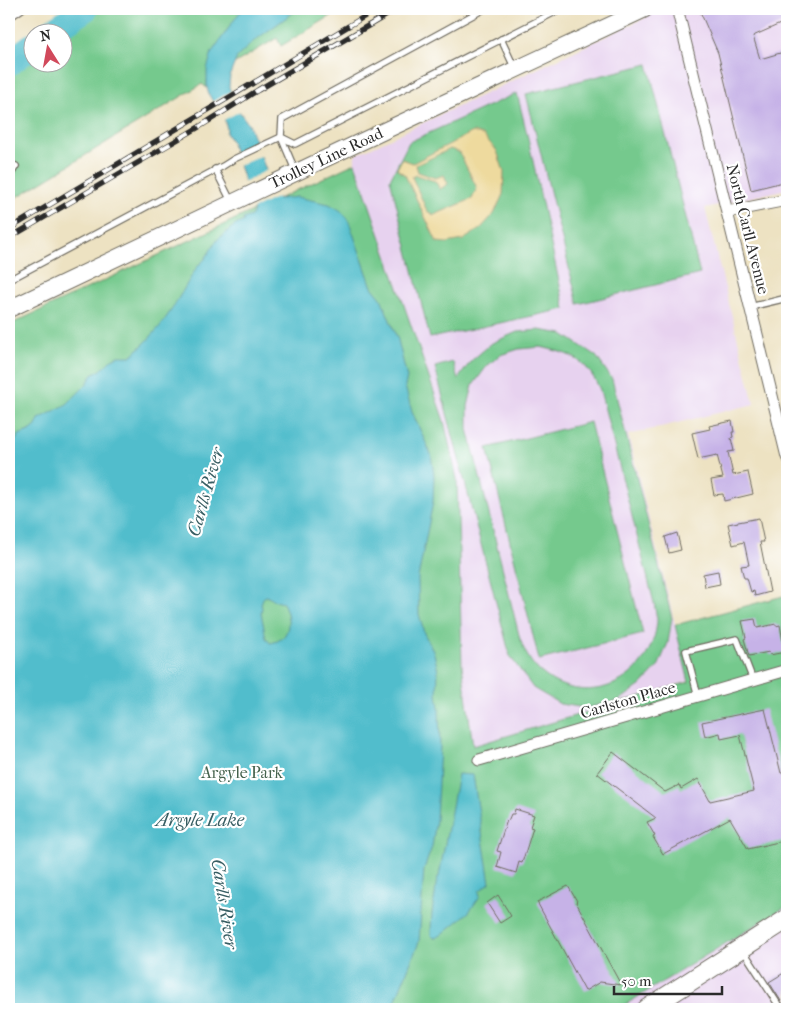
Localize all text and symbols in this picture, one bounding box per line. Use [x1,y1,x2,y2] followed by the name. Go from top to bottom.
[22,22,72,72] north arrow
[39,26,53,45] text: N
[266,123,386,193] street label: Trolley Line Road
[723,162,773,296] street label: North Carll Avenue
[183,444,229,539] water label: Carlls River
[578,677,678,723] street label: Carlston Place
[200,763,284,782] park label: Argyle Park
[154,810,245,831] water label: Argyle Lake
[207,857,242,952] water label: Carlls River
[614,963,721,995] scale bar
[621,972,652,990] text: 50 m

